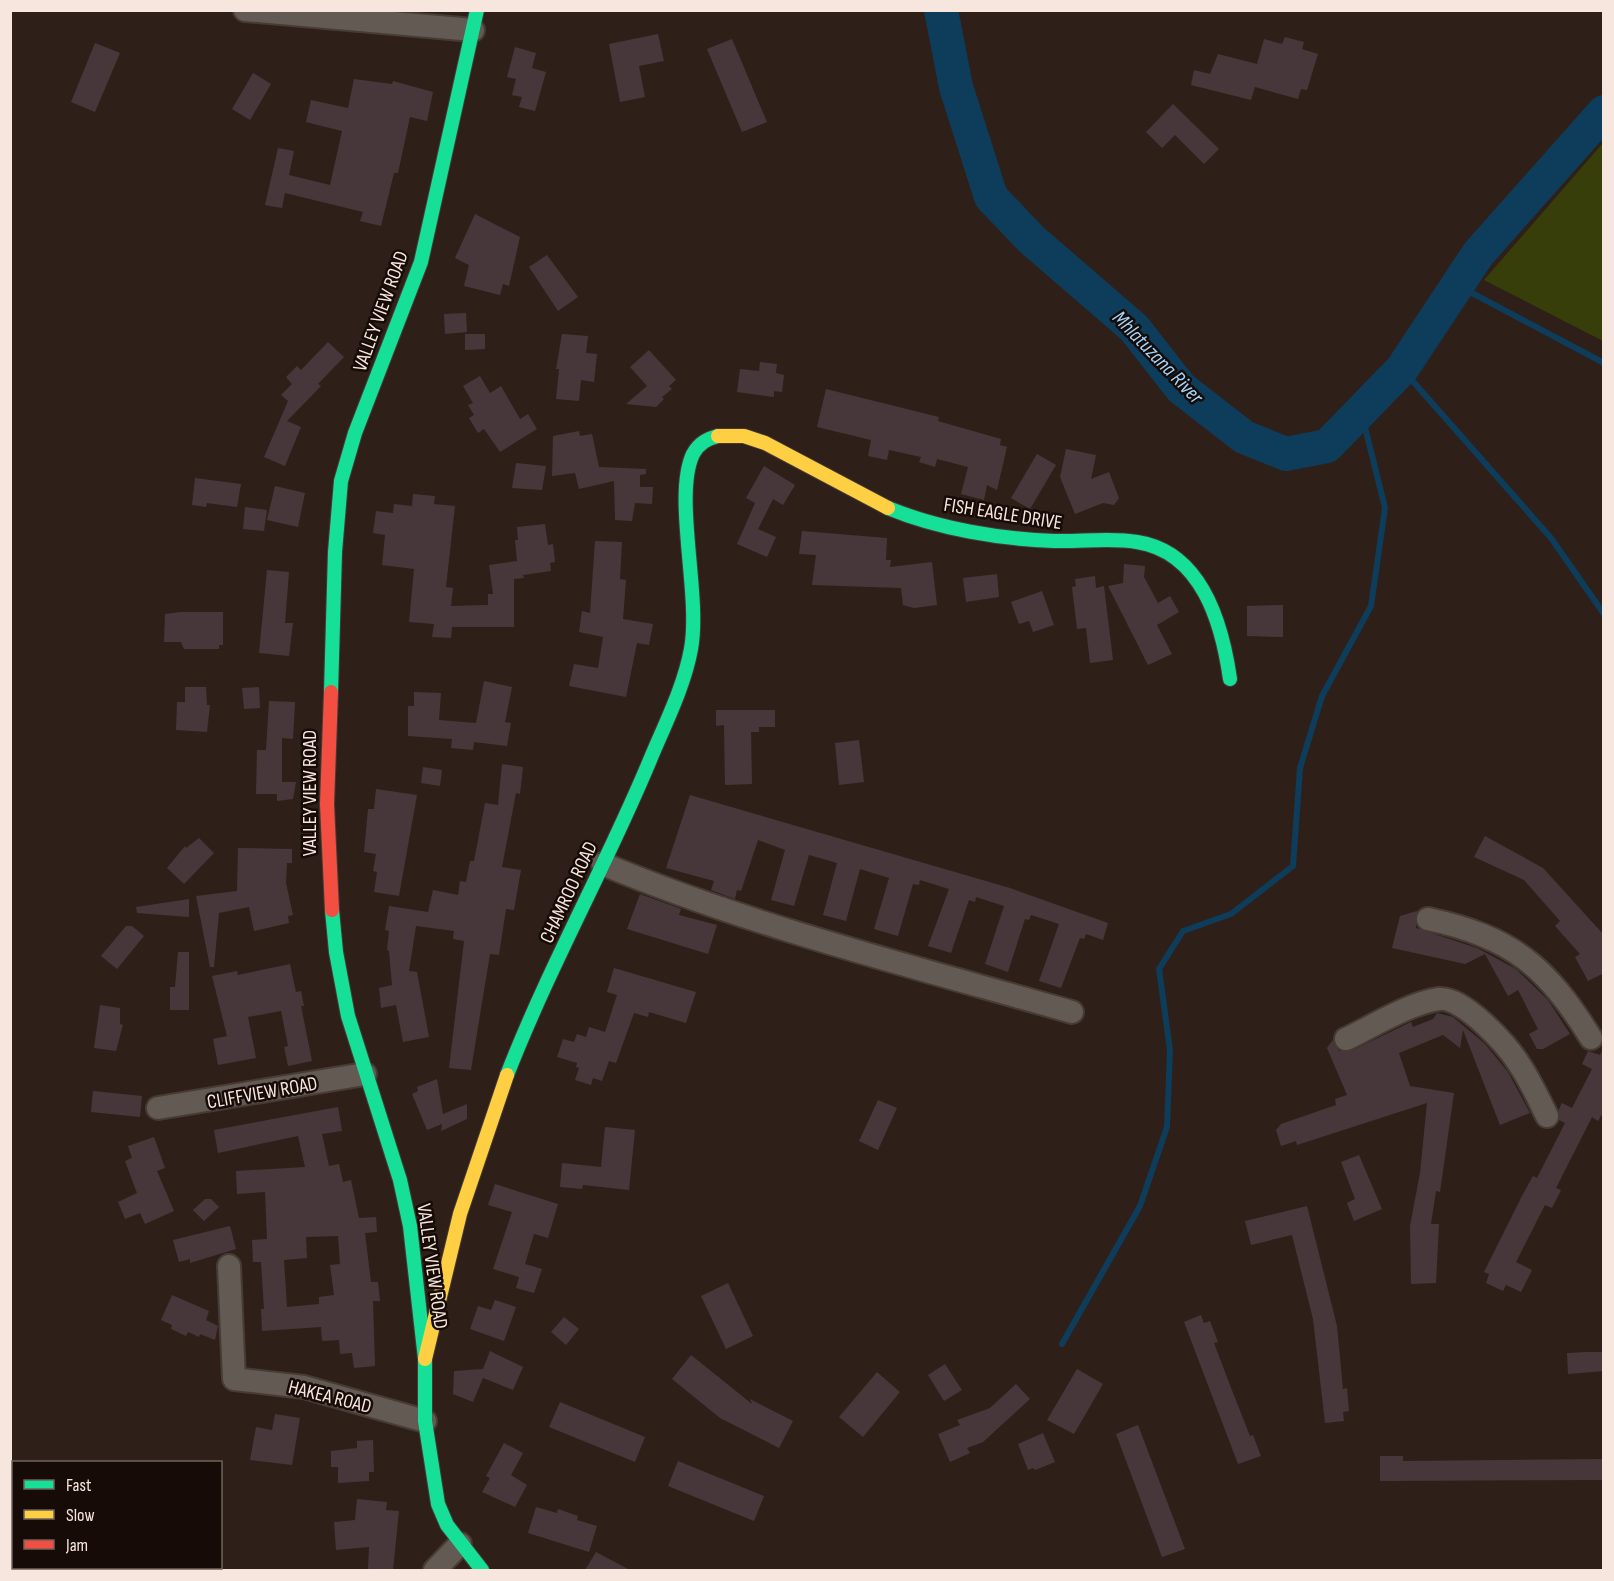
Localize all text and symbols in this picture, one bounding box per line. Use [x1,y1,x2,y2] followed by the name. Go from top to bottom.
[348,248,414,375] street label: VALLEY VIEW ROAD
[1107,306,1209,410] water label: Mhlatuzana River
[942,493,1064,535] street label: FISH EAGLE DRIVE
[298,730,322,856] street label: VALLEY VIEW ROAD
[535,838,603,947] street label: CHAMROO ROAD
[205,1071,319,1115] street label: CLIFFVIEW ROAD
[411,1202,453,1330] street label: VALLEY VIEW ROAD
[286,1375,374,1419] street label: HAKEA ROAD
[12,1461,222,1569] legend
[66,1475,92,1496] text: Fast
[66,1505,95,1526] text: Slow
[65,1535,88,1556] text: Jam

